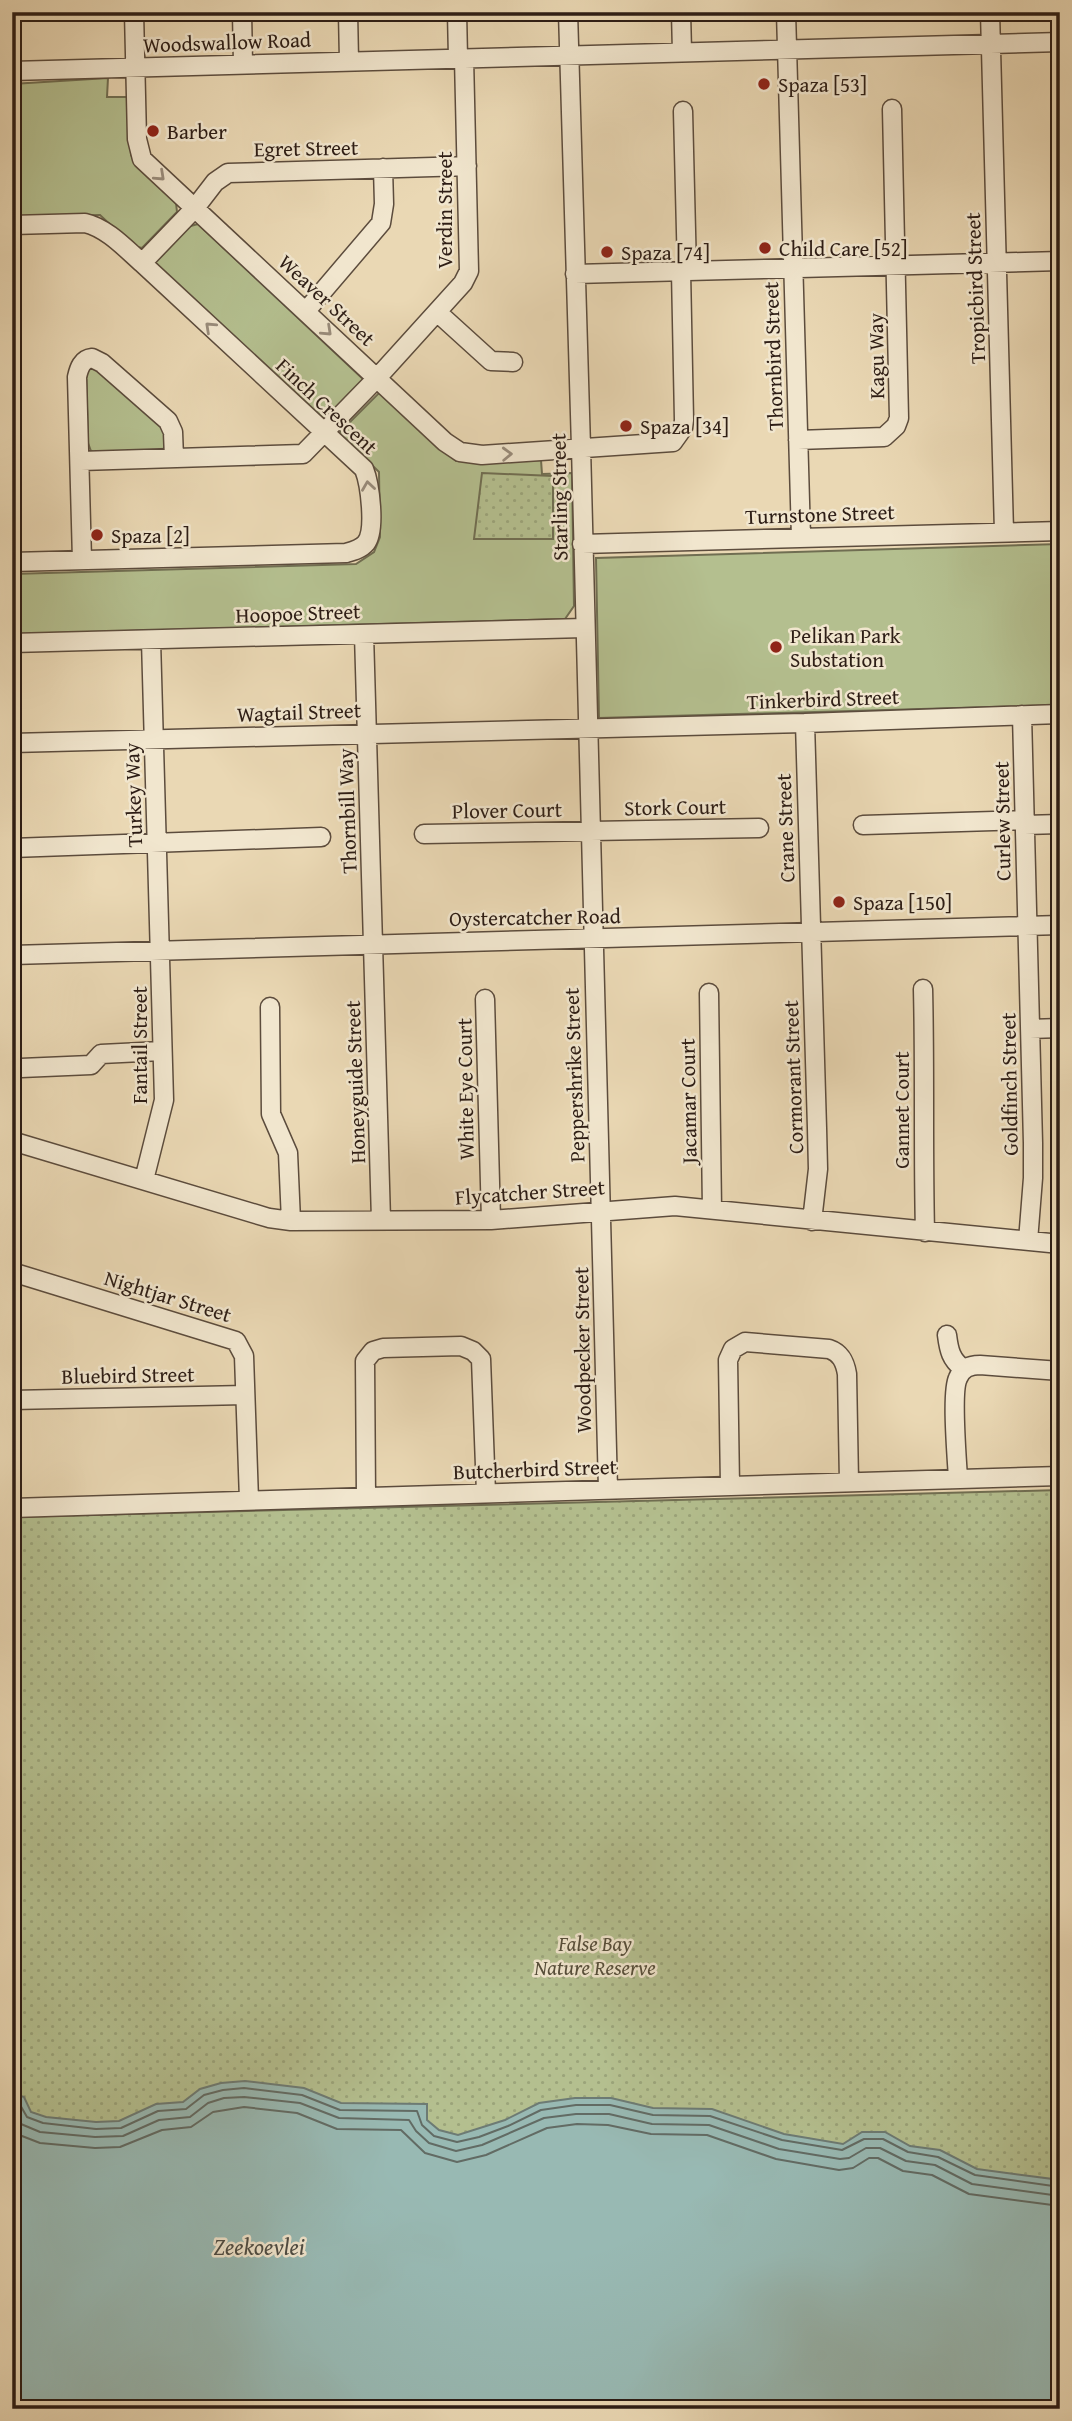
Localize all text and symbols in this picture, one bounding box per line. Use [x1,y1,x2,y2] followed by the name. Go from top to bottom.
[142,24,312,60] street label: Woodswallow Road
[778,69,867,100] place label: Spaza [53]
[756,76,772,92] marker: Spaza [53]
[167,116,227,147] place label: Barber
[145,123,161,139] marker: Barber
[254,132,359,164] street label: Egret Street
[429,151,460,269] street label: Verdin Street
[152,168,165,181] one-way arrow
[957,211,993,364] street label: Tropicbird Street
[779,233,907,264] place label: Child Care [52]
[621,237,710,268] place label: Spaza [74]
[757,240,773,256] marker: Child Care [52]
[599,244,615,260] marker: Spaza [74]
[272,247,383,354] street label: Weaver Street
[755,280,791,431] street label: Thornbird Street
[860,312,892,399] street label: Kagu Way
[205,323,218,335] one-way arrow
[319,323,332,335] one-way arrow
[269,350,385,462] street label: Finch Crescent
[640,411,729,442] place label: Spaza [34]
[618,418,634,434] marker: Spaza [34]
[542,432,576,561] street label: Starling Street
[502,446,513,461] one-way arrow
[361,480,376,492] one-way arrow
[745,496,896,532] street label: Turnstone Street
[111,520,189,551] place label: Spaza [2]
[89,527,105,543] marker: Spaza [2]
[235,595,362,631] street label: Hoopoe Street
[790,620,901,675] place label: Pelikan Park Substation
[768,639,784,655] marker: Pelikan Park Substation
[746,681,900,717] street label: Tinkerbird Street
[236,694,362,730] street label: Wagtail Street
[116,742,150,848] street label: Turkey Way
[329,747,365,874] street label: Thornbill Way
[985,760,1019,881] street label: Curlew Street
[768,772,802,883] street label: Crane Street
[624,791,727,823] street label: Stork Court
[452,794,563,826] street label: Plover Court
[853,887,952,918] place label: Spaza [150]
[831,894,847,910] marker: Spaza [150]
[449,900,622,934] street label: Oystercatcher Road
[124,985,155,1104] street label: Fantail Street
[555,987,593,1163] street label: Peppershrike Street
[337,999,373,1164] street label: Honeyguide Street
[775,999,811,1154] street label: Cormorant Street
[992,1012,1026,1156] street label: Goldfinch Street
[448,1017,482,1160] street label: White Eye Court
[671,1037,705,1167] street label: Jacamar Court
[886,1051,917,1169] street label: Gannet Court
[454,1171,607,1213] street label: Flycatcher Street
[101,1262,236,1330] street label: Nightjar Street
[565,1266,599,1433] street label: Woodpecker Street
[61,1358,195,1392] street label: Bluebird Street
[452,1451,618,1487] street label: Butcherbird Street
[533,1928,656,1983] park label: False Bay Nature Reserve
[213,2230,305,2263] water label: Zeekoevlei

